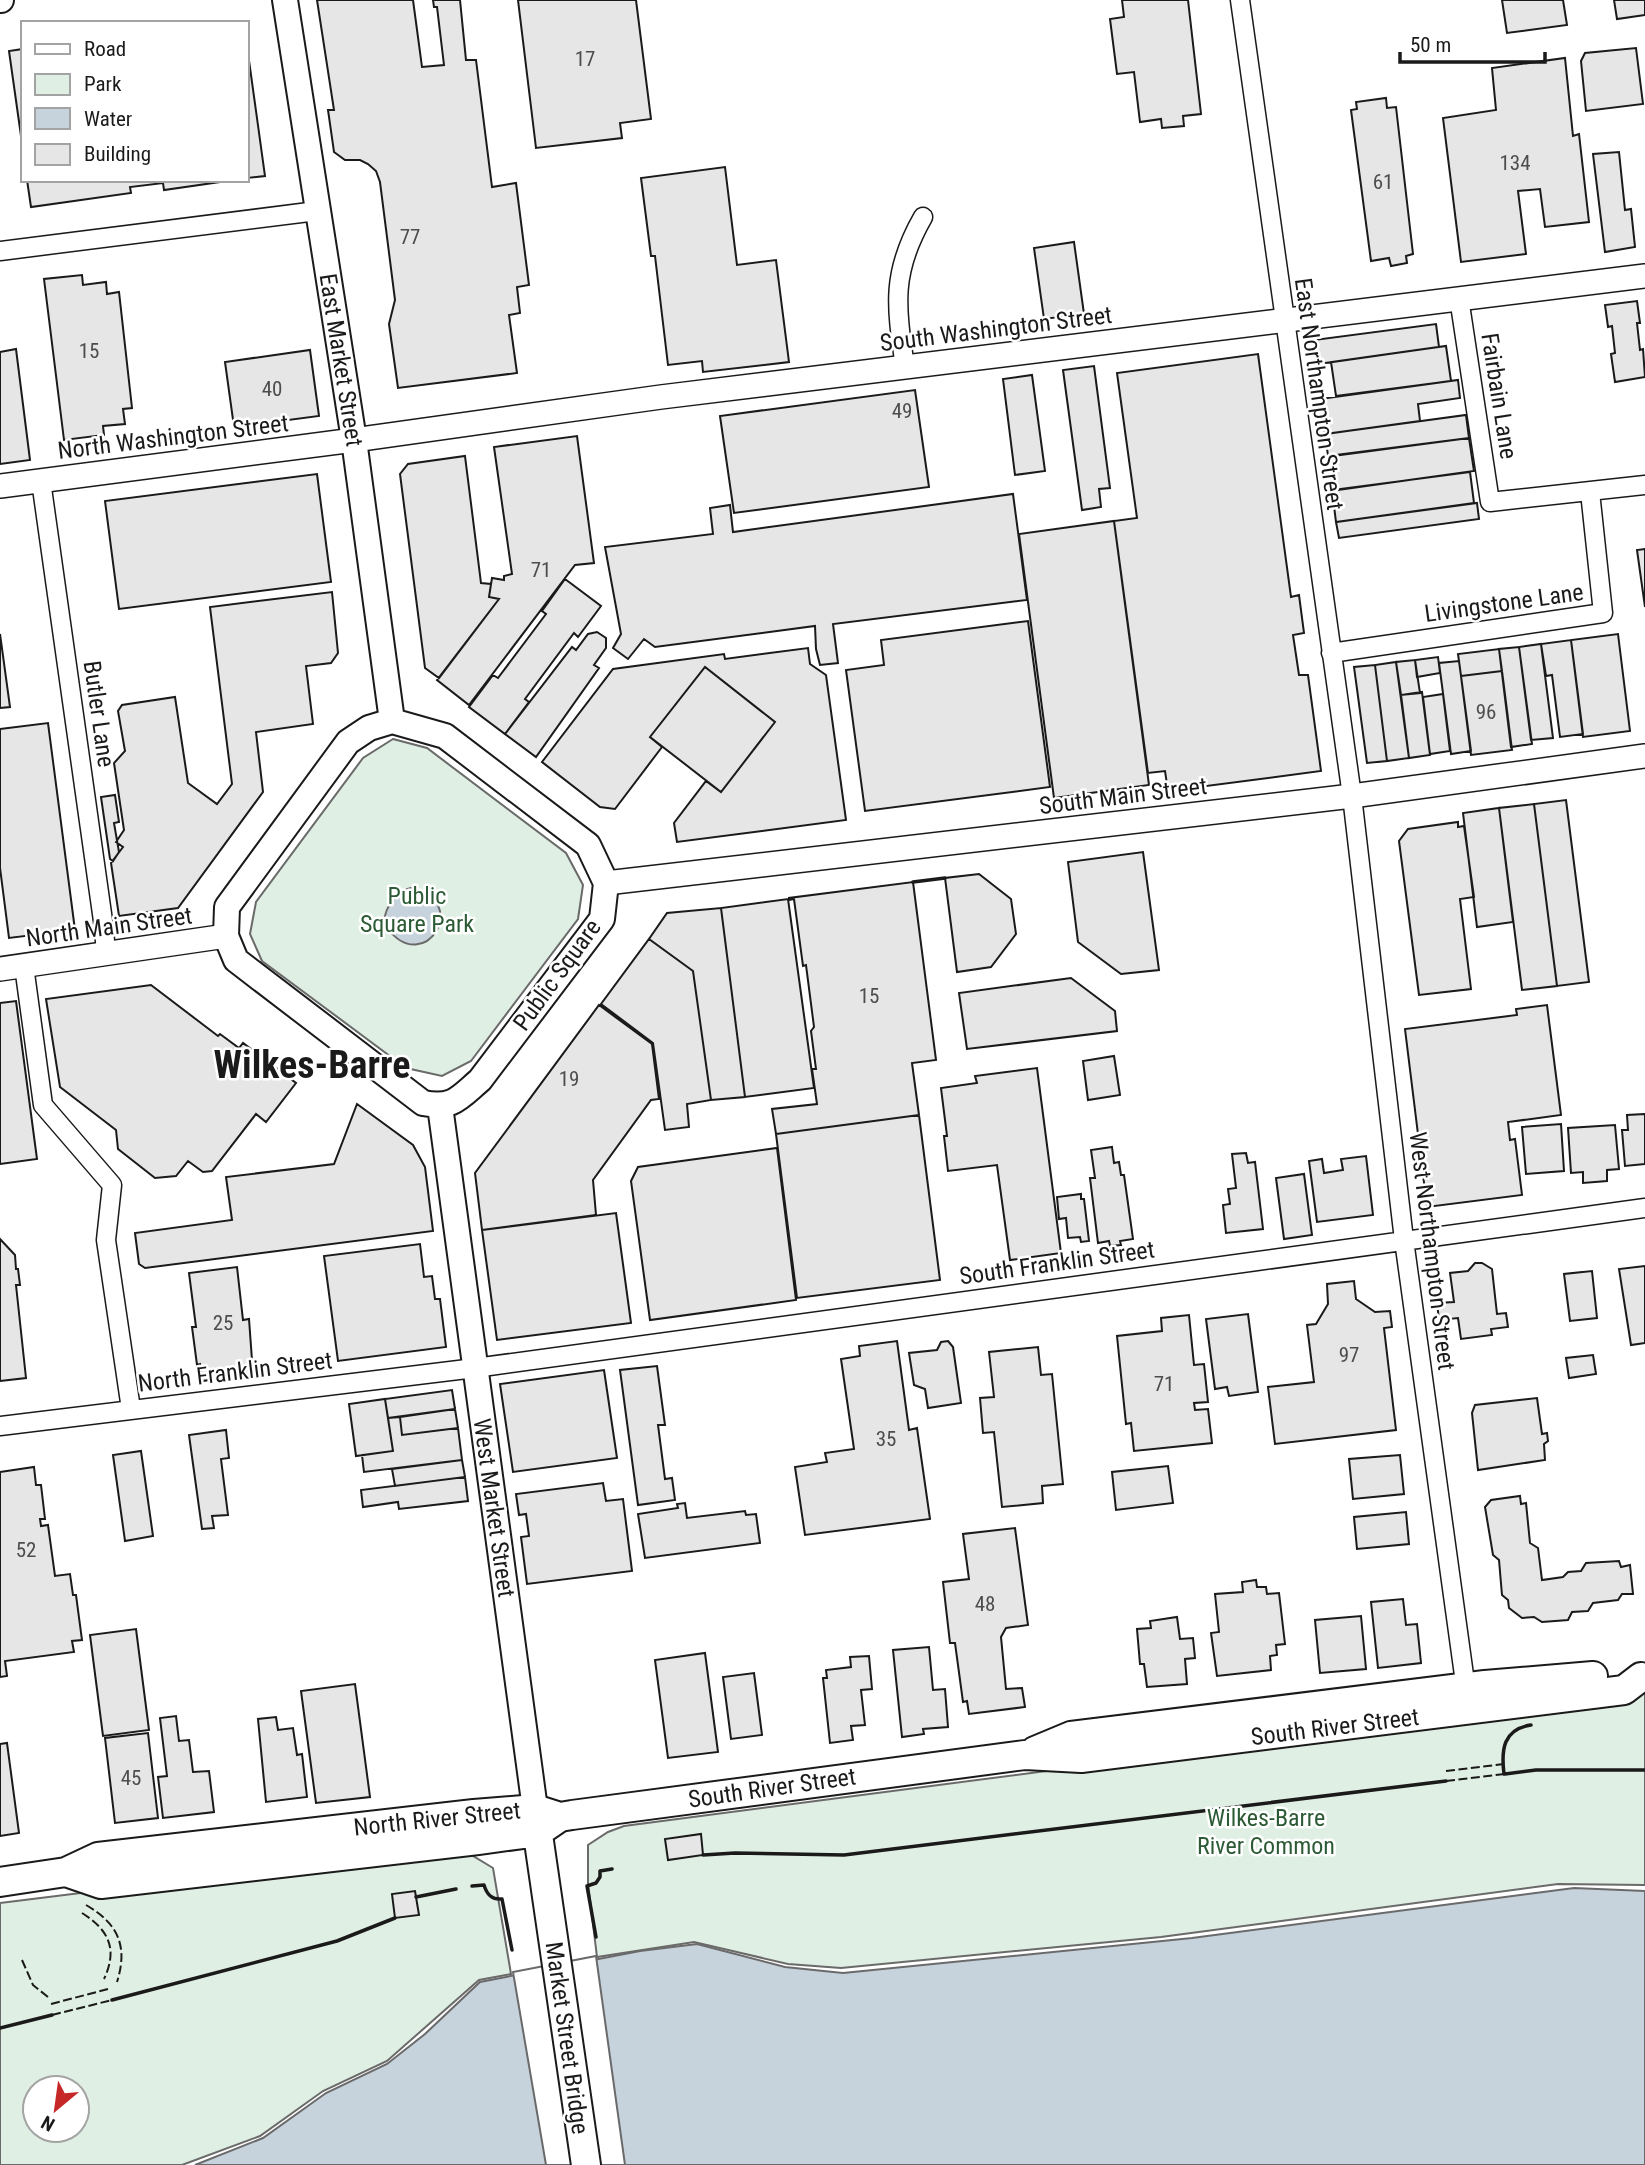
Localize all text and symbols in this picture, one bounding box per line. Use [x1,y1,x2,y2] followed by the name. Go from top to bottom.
[21,21,248,182] legend
[1400,21,1545,65] scale bar
[1410,33,1451,57] text: 50 m
[84,37,126,61] text: Road
[575,47,595,71] house number: 17
[84,72,122,96] text: Park
[84,107,132,131] text: Water
[84,142,151,166] text: Building
[1499,151,1531,175] house number: 134
[1373,170,1393,194] house number: 61
[400,225,420,249] house number: 77
[314,272,368,448] street label: East Market Street
[1289,276,1349,512] street label: East Northampton Street
[878,301,1114,357] street label: South Washington Street
[1475,331,1523,461] street label: Fairbain Lane
[79,339,99,363] house number: 15
[262,377,282,401] house number: 40
[892,399,912,423] house number: 49
[56,409,290,465] street label: North Washington Street
[531,558,551,582] house number: 71
[1423,578,1585,628] street label: Livingstone Lane
[78,659,120,769] street label: Butler Lane
[1476,700,1496,724] house number: 96
[1038,772,1208,820] street label: South Main Street
[360,882,474,938] park label: Public Square Park
[24,901,194,953] street label: North Main Street
[507,914,607,1036] street label: Public Square
[859,984,879,1008] house number: 15
[214,1043,410,1087] district label: Wilkes-Barre
[559,1067,579,1091] house number: 19
[1403,1130,1461,1372] street label: West Northampton Street
[958,1235,1156,1291] street label: South Franklin Street
[213,1311,233,1335] house number: 25
[1339,1343,1359,1367] house number: 97
[136,1346,334,1398] street label: North Franklin Street
[1154,1372,1174,1396] house number: 71
[468,1417,520,1599] street label: West Market Street
[876,1427,896,1451] house number: 35
[16,1538,36,1562] house number: 52
[975,1592,995,1616] house number: 48
[1249,1703,1421,1751] street label: South River Street
[686,1762,858,1814] street label: South River Street
[121,1766,141,1790] house number: 45
[352,1796,522,1842] street label: North River Street
[1197,1804,1335,1860] park label: Wilkes-Barre River Common
[540,1940,594,2136] street label: Market Street Bridge
[21,2074,91,2144] north arrow
[37,2111,59,2136] text: N

